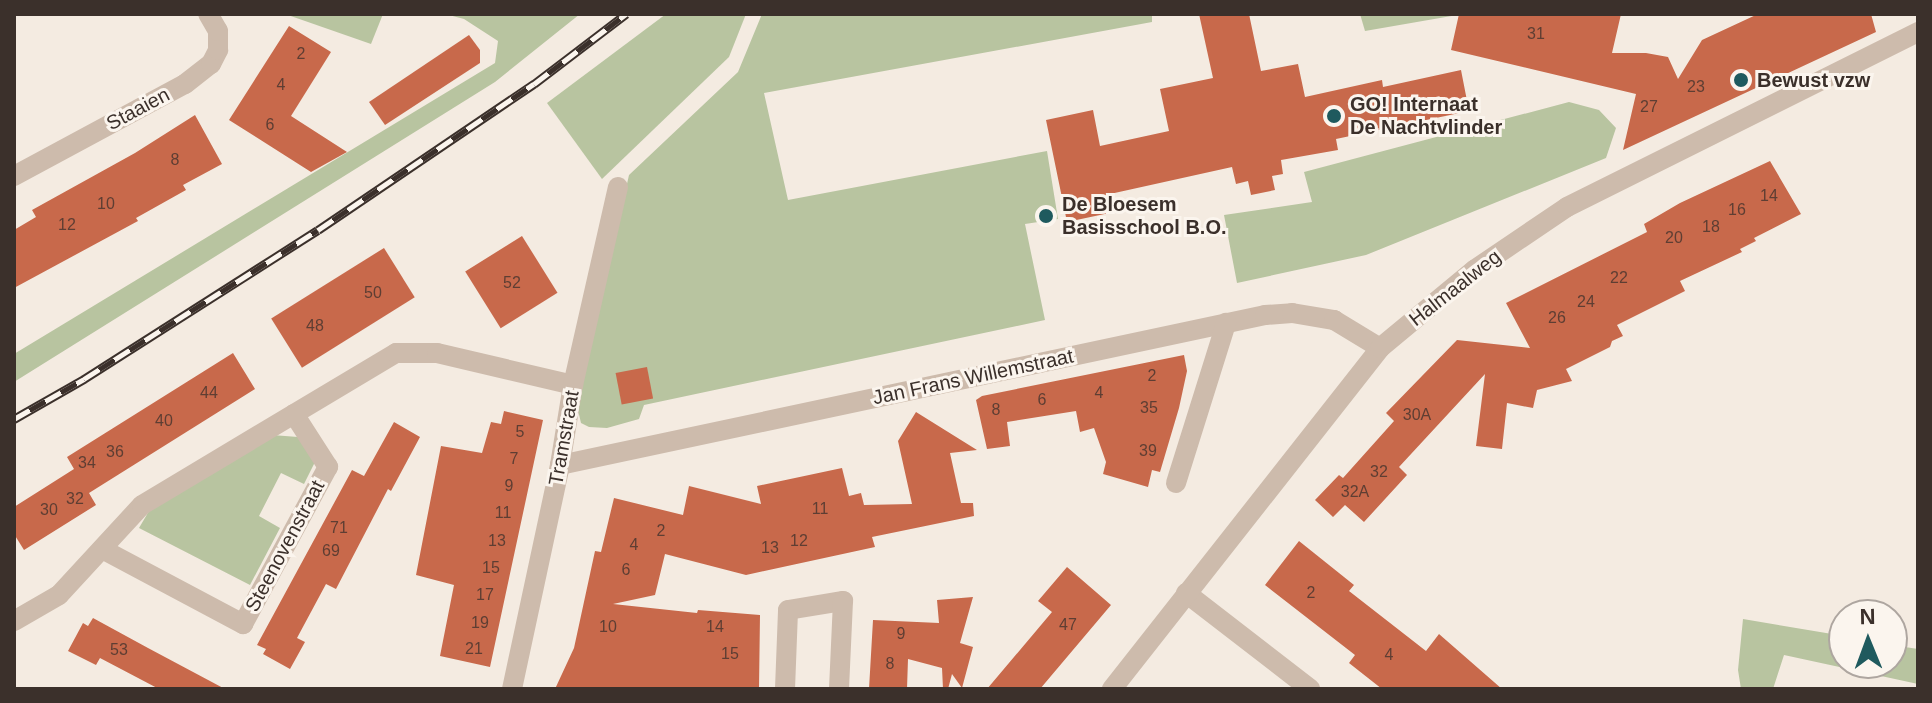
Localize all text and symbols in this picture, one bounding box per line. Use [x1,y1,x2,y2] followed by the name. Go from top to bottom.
[1527,24,1545,44] house number: 31
[297,44,305,64] house number: 2
[1757,68,1870,92] place label: Bewust vzw
[1732,71,1750,89] marker: Bewust vzw
[277,75,285,95] house number: 4
[1687,77,1705,97] house number: 23
[102,82,174,136] street label: Staaien
[1350,92,1502,139] place label: GO! Internaat De Nachtvlinder
[1640,97,1658,117] house number: 27
[1325,107,1343,125] marker: GO! Internaat De Nachtvlinder
[266,115,274,135] house number: 6
[171,150,179,170] house number: 8
[1760,186,1778,206] house number: 14
[1062,192,1226,239] place label: De Bloesem Basisschool B.O.
[97,194,115,214] house number: 10
[1728,200,1746,220] house number: 16
[1037,207,1055,225] marker: De Bloesem Basisschool B.O.
[58,215,76,235] house number: 12
[1702,217,1720,237] house number: 18
[1665,228,1683,248] house number: 20
[1404,245,1506,331] street label: Halmaalweg
[1610,268,1628,288] house number: 22
[503,273,521,293] house number: 52
[364,283,382,303] house number: 50
[1577,292,1595,312] house number: 24
[1548,308,1566,328] house number: 26
[306,316,324,336] house number: 48
[870,344,1076,410] street label: Jan Frans Willemstraat
[1148,366,1156,386] house number: 2
[200,383,218,403] house number: 44
[1095,383,1103,403] house number: 4
[544,389,584,487] street label: Tramstraat
[1038,390,1046,410] house number: 6
[1140,398,1158,418] house number: 35
[992,400,1000,420] house number: 8
[1403,405,1431,425] house number: 30A
[155,411,173,431] house number: 40
[516,422,524,442] house number: 5
[1139,441,1157,461] house number: 39
[106,442,124,462] house number: 36
[510,449,518,469] house number: 7
[78,453,96,473] house number: 34
[1370,462,1388,482] house number: 32
[240,476,330,616] street label: Steenovenstraat
[505,476,513,496] house number: 9
[1341,482,1369,502] house number: 32A
[66,489,84,509] house number: 32
[812,499,828,519] house number: 11
[40,500,58,520] house number: 30
[495,503,511,523] house number: 11
[330,518,348,538] house number: 71
[657,521,665,541] house number: 2
[488,531,506,551] house number: 13
[790,531,808,551] house number: 12
[630,535,638,555] house number: 4
[761,538,779,558] house number: 13
[322,541,340,561] house number: 69
[482,558,500,578] house number: 15
[622,560,630,580] house number: 6
[1307,583,1315,603] house number: 2
[476,585,494,605] house number: 17
[1828,599,1908,679] north arrow
[1859,604,1876,629] text: N
[471,613,489,633] house number: 19
[1059,615,1077,635] house number: 47
[599,617,617,637] house number: 10
[706,617,724,637] house number: 14
[897,624,905,644] house number: 9
[465,639,483,659] house number: 21
[110,640,128,660] house number: 53
[721,644,739,664] house number: 15
[1385,645,1393,665] house number: 4
[886,654,894,674] house number: 8

